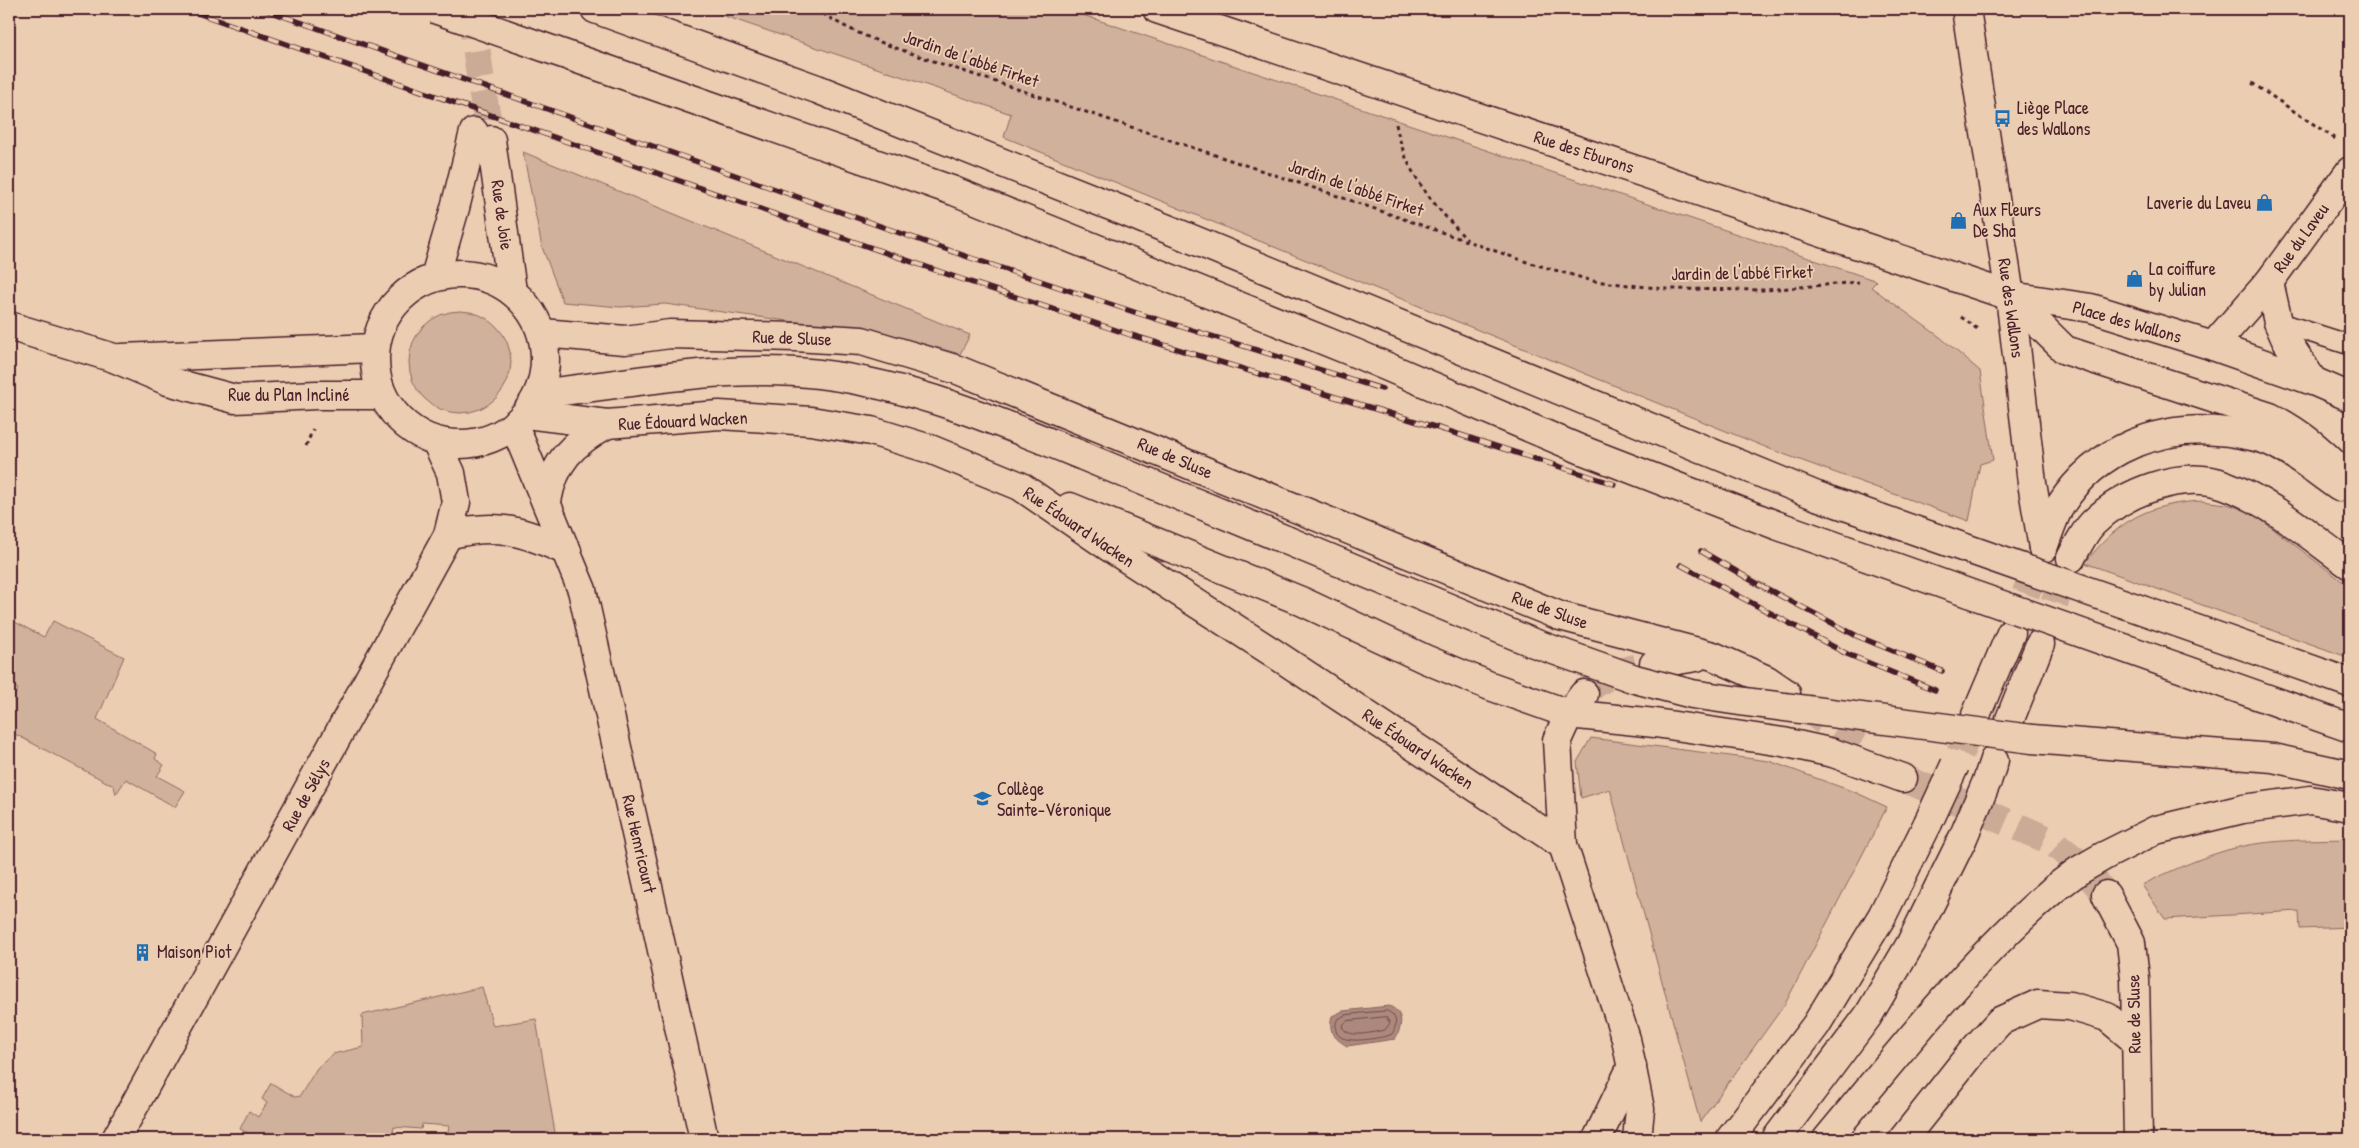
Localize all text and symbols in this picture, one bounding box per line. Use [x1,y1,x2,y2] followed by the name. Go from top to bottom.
[900,24,1043,94] street label: Jardin de l'abbé Firket
[2017,95,2091,141] place label: Liège Place des Wallons
[1993,108,2013,128] bus stop icon: Liège Place des Wallons
[1531,124,1637,179] street label: Rue des Eburons
[1285,153,1428,223] street label: Jardin de l'abbé Firket
[485,178,520,251] street label: Rue de Joie
[2147,190,2251,215] place label: Laverie du Laveu
[2255,193,2275,213] shop icon: Laverie du Laveu
[1973,197,2041,243] place label: Aux Fleurs De Sha
[2267,198,2334,278] street label: Rue du Laveu
[1949,210,1969,230] shop icon: Aux Fleurs De Sha
[2149,256,2216,302] place label: La coiffure by Julian
[1992,257,2031,359] street label: Rue des Wallons
[1671,259,1814,286] street label: Jardin de l'abbé Firket
[2125,269,2145,289] shop icon: La coiffure by Julian
[2070,294,2185,349] street label: Place des Wallons
[752,324,832,351] street label: Rue de Sluse
[228,382,350,407] street label: Rue du Plan Incliné
[618,405,748,436] street label: Rue Édouard Wacken
[1134,431,1217,485] street label: Rue de Sluse
[1019,480,1140,573] street label: Rue Édouard Wacken
[1509,584,1592,635] street label: Rue de Sluse
[1358,702,1479,795] street label: Rue Édouard Wacken
[275,754,336,836] street label: Rue de Sélys
[997,776,1111,822] place label: Collège Sainte-Véronique
[973,789,993,809] school or university icon: Collège Sainte-Véronique
[616,792,663,896] street label: Rue Hemricourt
[157,939,232,964] place label: Maison Piot
[133,942,153,962] building icon: Maison Piot
[2120,974,2147,1054] street label: Rue de Sluse

